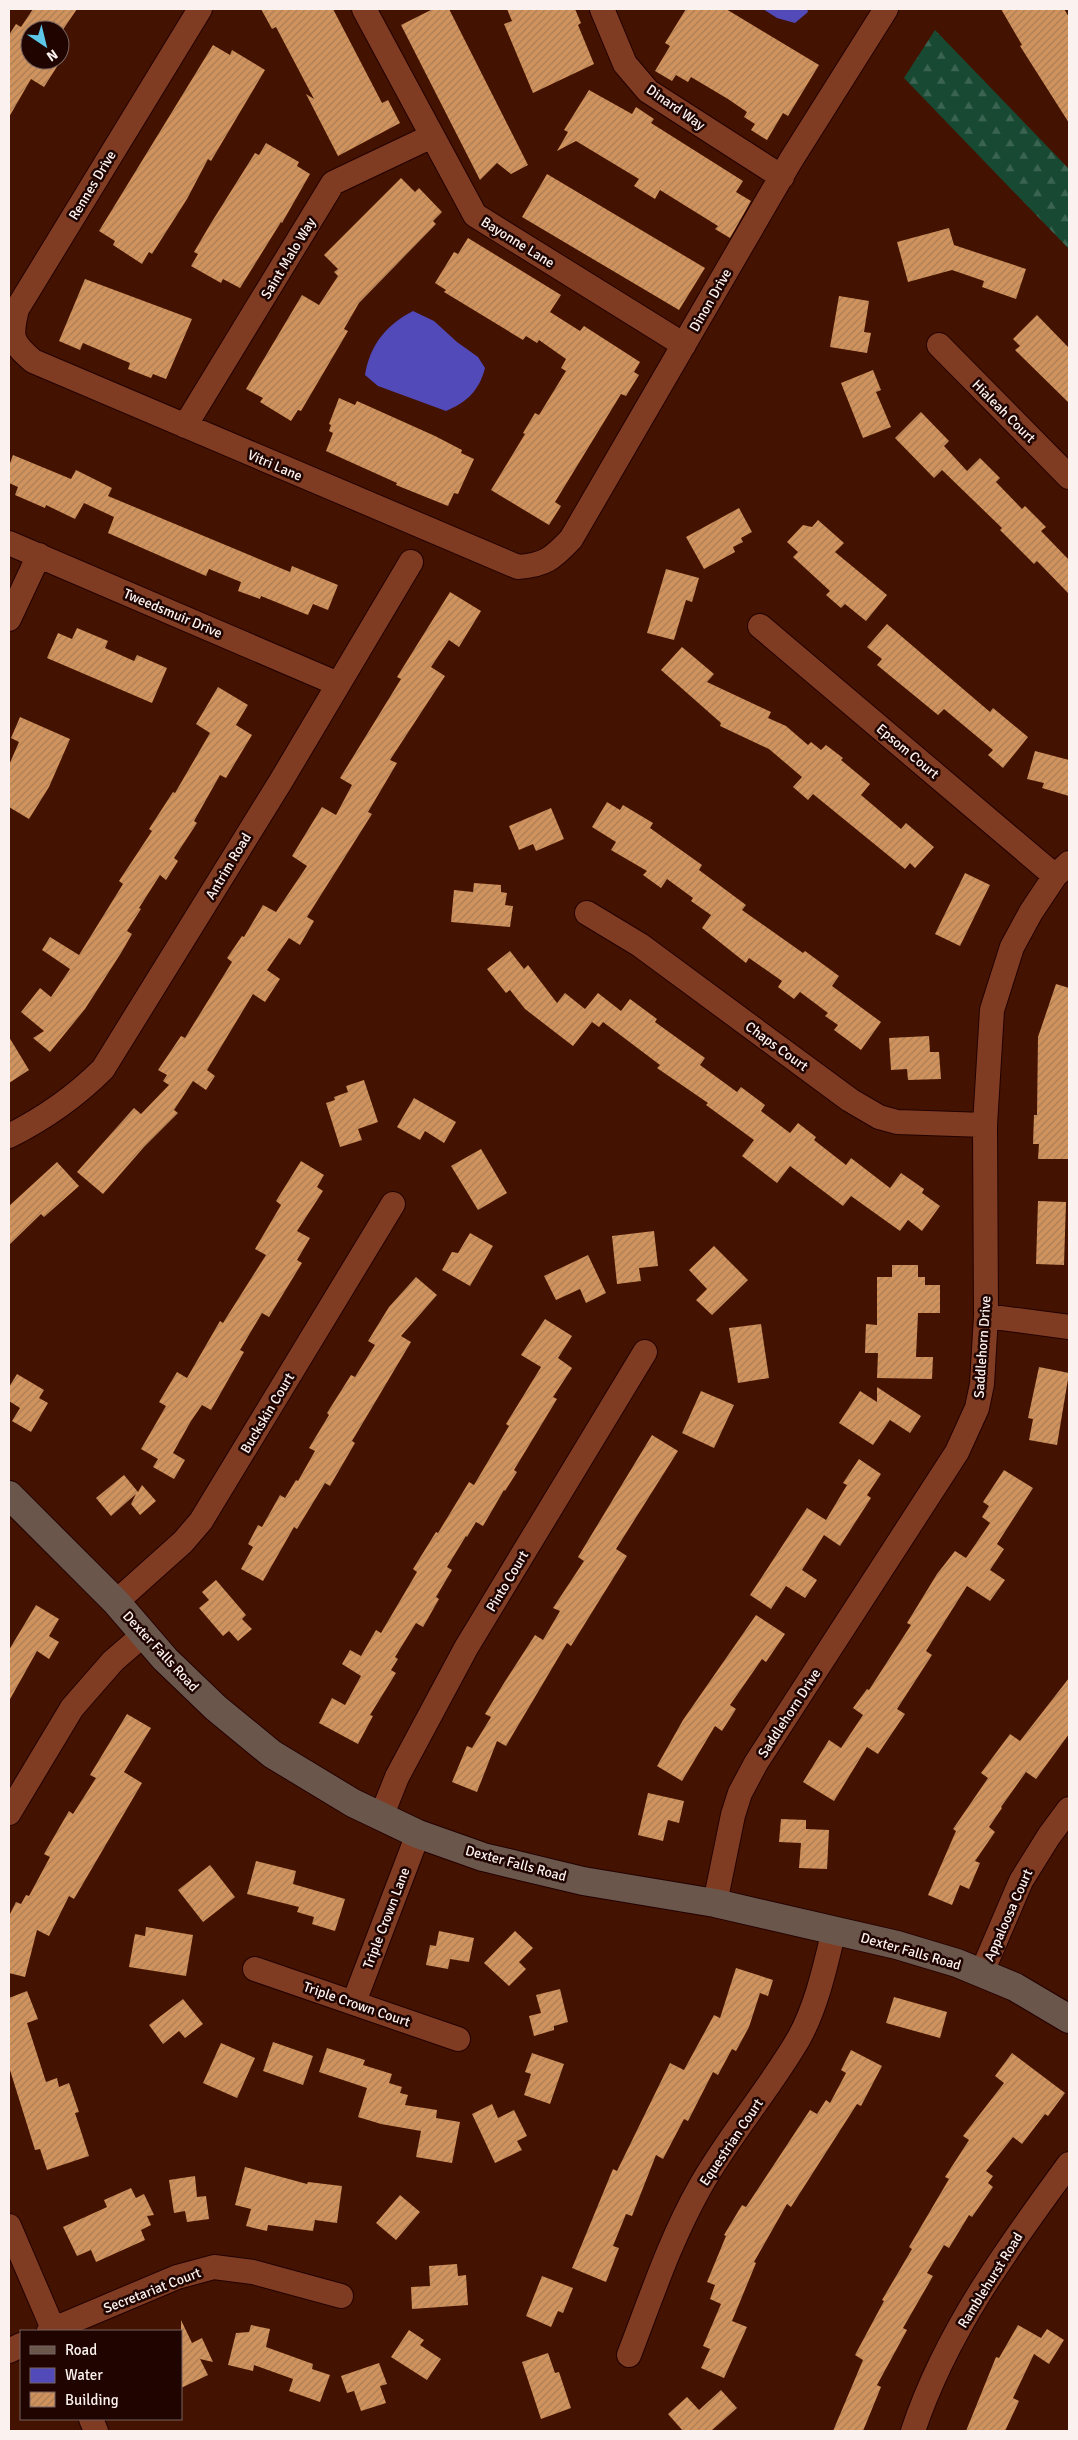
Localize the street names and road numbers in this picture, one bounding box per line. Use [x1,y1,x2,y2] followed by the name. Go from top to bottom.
[643,81,709,134] street label: Dinard Way
[65,147,120,223] street label: Rennes Drive
[478,213,558,272] street label: Bayonne Lane
[257,214,320,302] street label: Saint Malo Way
[686,266,735,335] street label: Dinon Drive
[968,376,1039,447] street label: Hialeah Court
[245,446,305,485] street label: Vitri Lane
[121,585,225,642] street label: Tweedsmuir Drive
[873,720,943,783] street label: Epsom Court
[202,830,255,903] street label: Antrim Road
[742,1018,811,1075] street label: Chaps Court
[970,1295,995,1399] street label: Saddlehorn Drive
[237,1370,298,1457] street label: Buckskin Court
[483,1548,532,1615] street label: Pinto Court
[119,1608,202,1695] street label: Dexter Falls Road
[754,1666,825,1761] street label: Saddlehorn Drive
[464,1842,568,1885] street label: Dexter Falls Road
[359,1865,414,1971] street label: Triple Crown Lane
[981,1866,1036,1964] street label: Appaloosa Court
[859,1929,963,1974] street label: Dexter Falls Road
[301,1978,413,2031] street label: Triple Crown Court
[696,2095,767,2189] street label: Equestrian Court
[954,2229,1027,2331] street label: Ramblehurst Road
[101,2264,203,2317] street label: Secretariat Court

